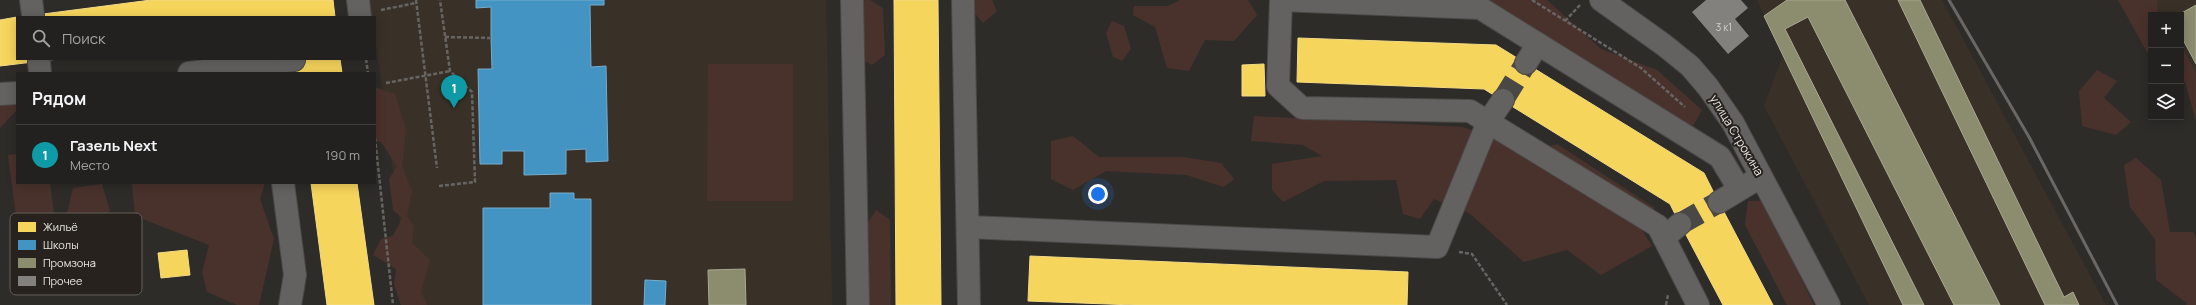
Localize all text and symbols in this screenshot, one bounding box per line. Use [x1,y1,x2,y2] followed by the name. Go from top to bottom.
[2148,12,2184,120] map controls
[2148,12,2184,48] button: +
[16,16,376,60] search box
[1716,20,1732,34] house number: 3 к1
[30,27,52,49] icon: search
[62,28,106,49] text: Поиск
[2148,48,2184,84] button: −
[441,75,467,108] pin: 1
[2148,84,2184,120] button: layers
[32,87,86,110] text: Рядом
[1706,91,1768,179] street label: улица Строкина
[70,135,158,156] text: Газель Next
[42,146,48,164] text: 1
[325,146,360,164] text: 190 m
[70,156,110,174] text: Место
[1088,184,1108,204] your location
[10,213,142,295] legend
[43,219,78,234] text: Жильё
[43,237,79,252] text: Школы
[43,255,96,270] text: Промзона
[43,273,83,288] text: Прочее

